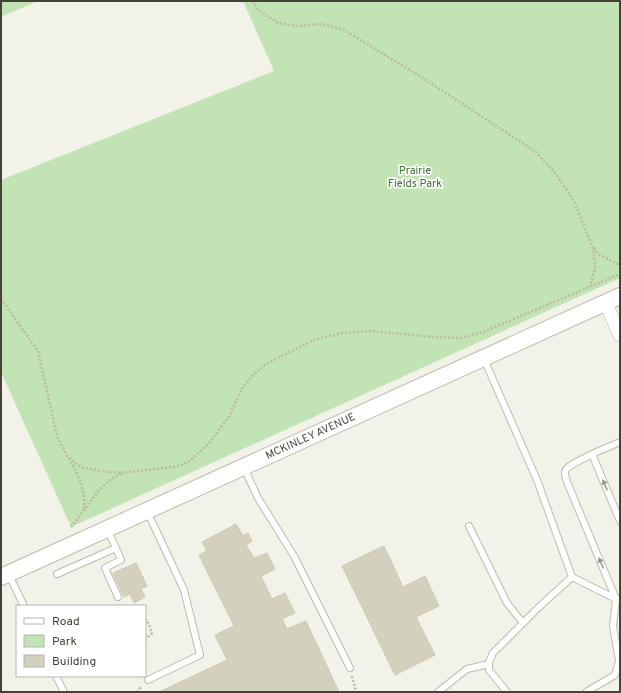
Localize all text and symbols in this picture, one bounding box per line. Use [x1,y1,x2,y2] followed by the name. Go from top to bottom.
[388,164,442,191] park label: Prairie Fields Park
[263,410,358,463] street label: MCKINLEY AVENUE
[602,480,608,491] one-way arrow
[598,557,605,569] one-way arrow
[16,605,146,677] legend
[52,614,80,630] text: Road
[52,634,77,650] text: Park
[52,654,96,670] text: Building

